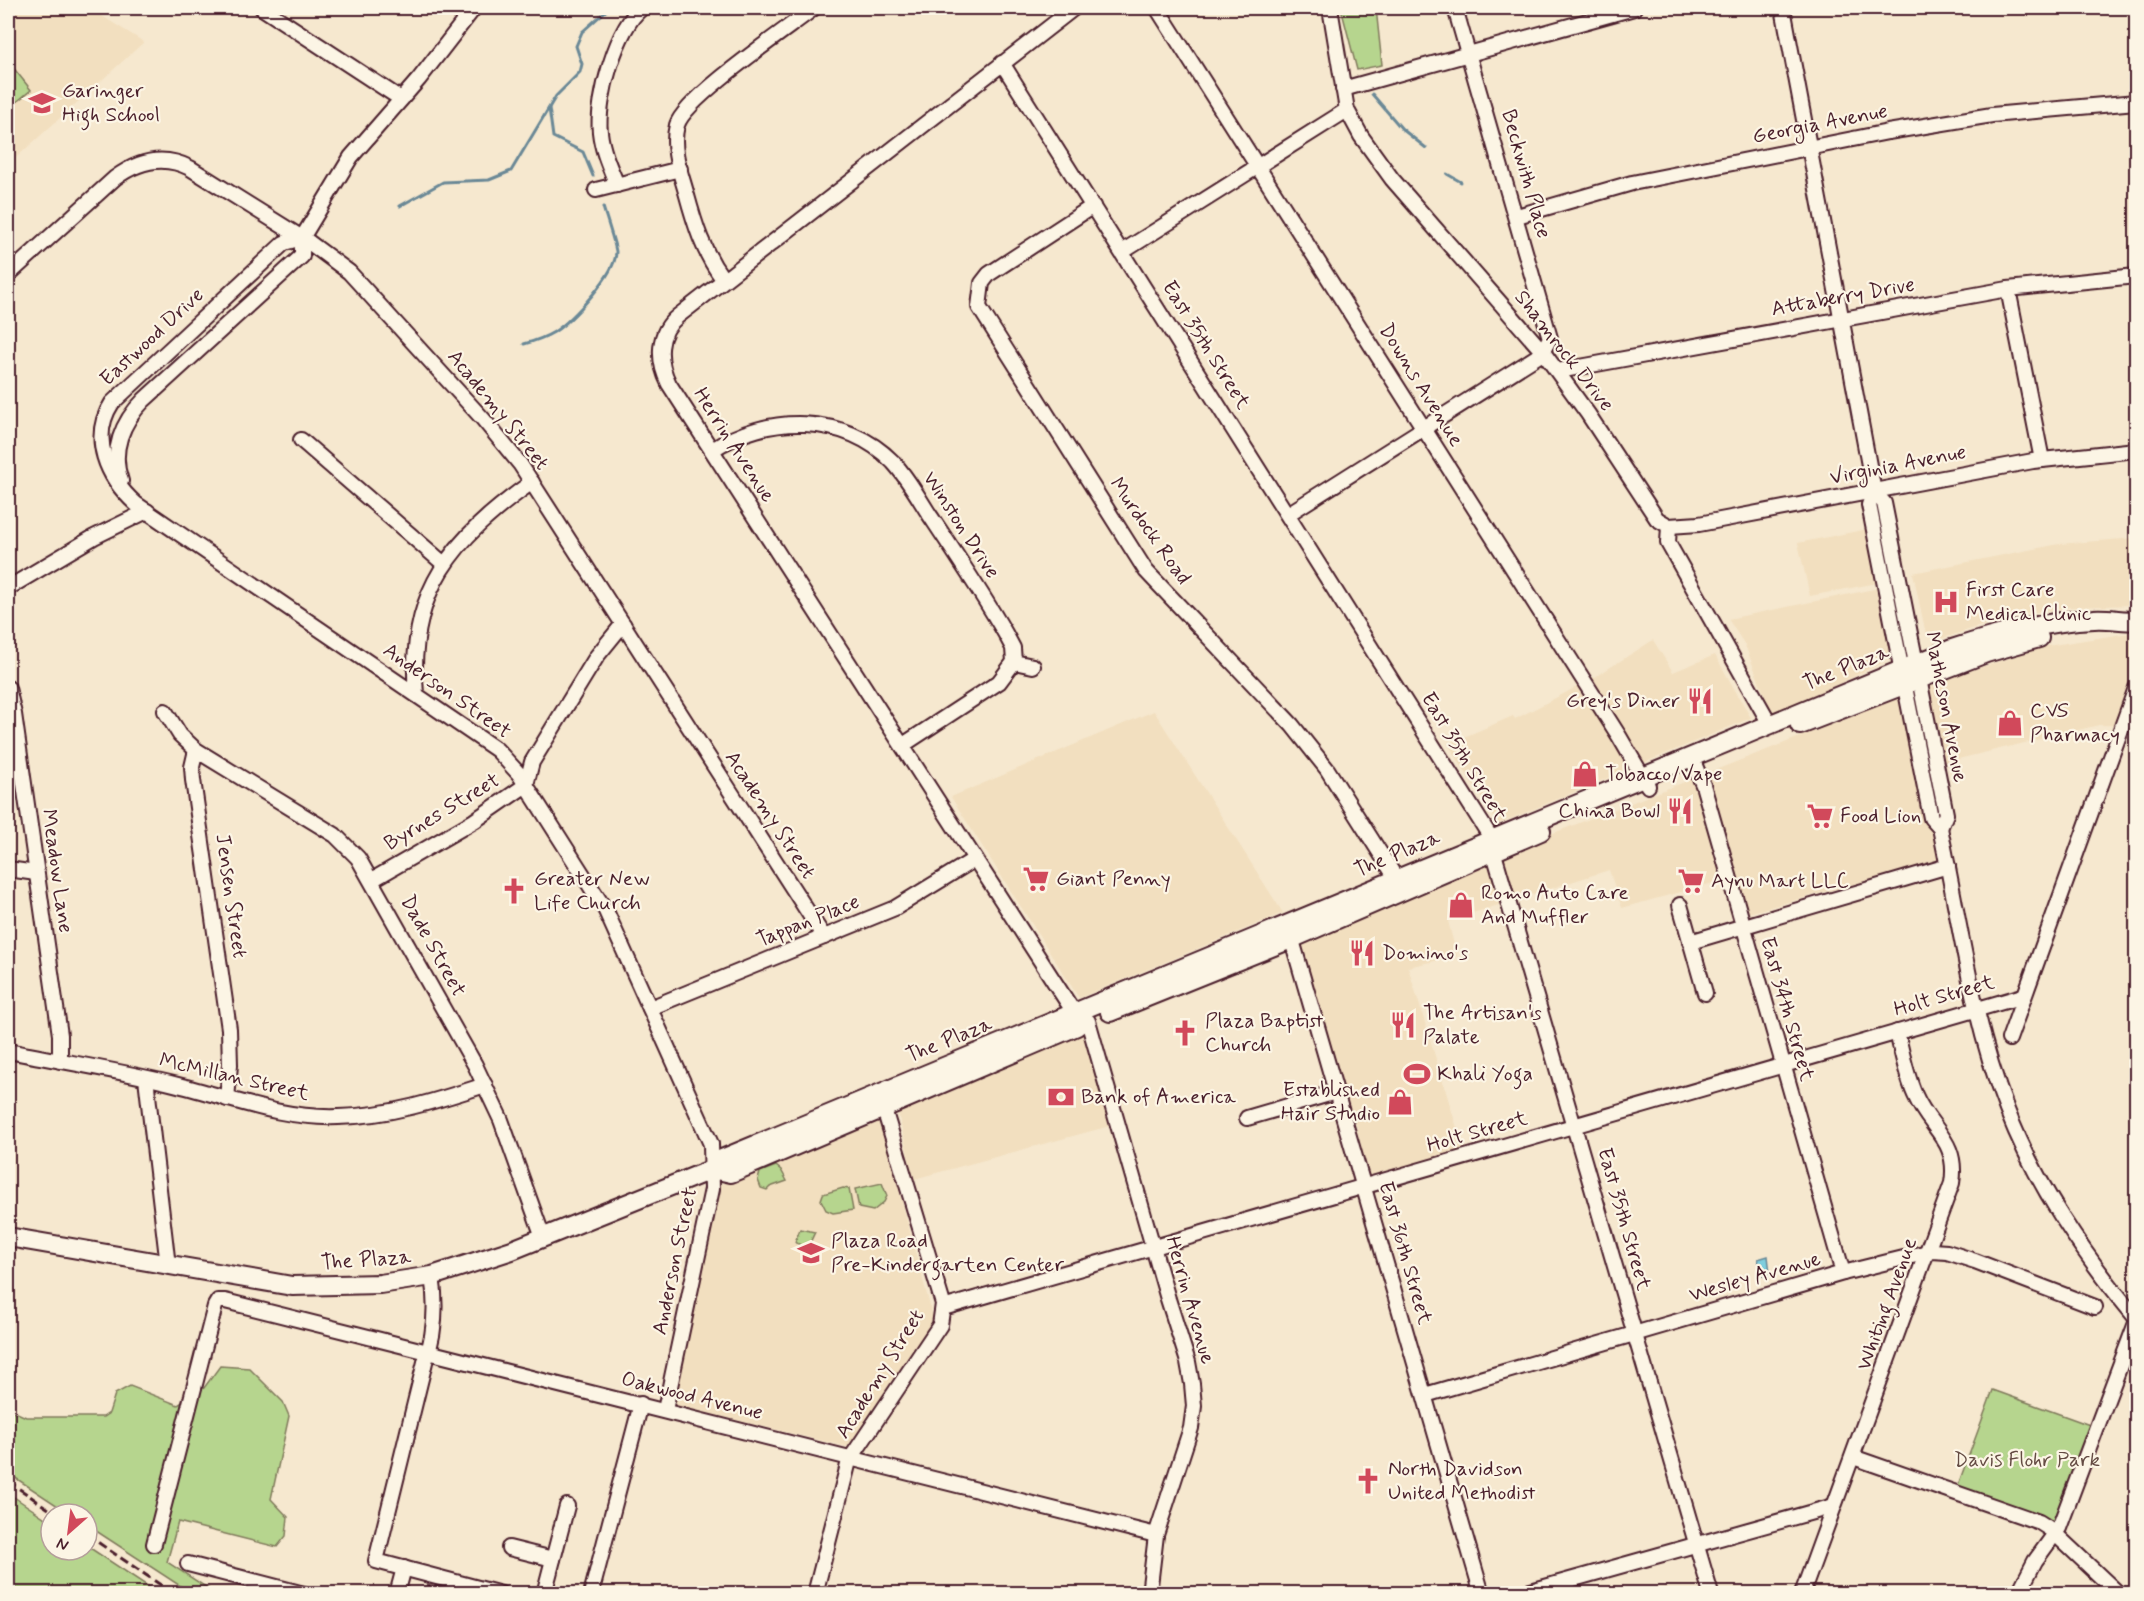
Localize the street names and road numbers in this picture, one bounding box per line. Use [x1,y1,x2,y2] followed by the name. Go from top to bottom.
[1750,97,1890,152] street label: Georgia Avenue
[1494,106,1558,242] street label: Beckwith Place
[1769,271,1917,323] street label: Attaberry Drive
[1155,275,1257,415] street label: East 35th Street
[94,281,210,393] street label: Eastwood Drive
[1508,284,1620,418] street label: Shamrock Drive
[1372,318,1470,452] street label: Downs Avenue
[441,344,555,476] street label: Academy Street
[686,382,782,508] street label: Herrin Avenue
[1827,438,1969,493] street label: Virginia Avenue
[916,466,1006,584] street label: Winston Drive
[1103,472,1197,590] street label: Murdock Road
[1918,629,1974,785] street label: Matheson Avenue
[377,636,517,746] street label: Anderson Street
[1799,638,1894,698] street label: The Plaza
[1414,687,1514,828] street label: East 35th Street
[718,745,822,885] street label: Academy Street
[379,766,505,858] street label: Byrnes Street
[34,807,80,935] street label: Meadow Lane
[1350,823,1445,885] street label: The Plaza
[208,832,254,960] street label: Jensen Street
[752,888,864,954] street label: Tappan Place
[394,890,472,1002] street label: Dade Street
[1753,934,1821,1085] street label: East 34th Street
[1890,968,1998,1024] street label: Holt Street
[902,1010,997,1070] street label: The Plaza
[156,1046,312,1108] street label: McMillan Street
[1423,1104,1531,1160] street label: Holt Street
[1590,1145,1658,1294] street label: East 35th Street
[1371,1178,1439,1328] street label: East 36th Street
[646,1185,704,1337] street label: Anderson Street
[1158,1233,1222,1367] street label: Herrin Avenue
[1850,1234,1926,1375] street label: Whiting Avenue
[320,1243,413,1277] street label: The Plaza
[1686,1245,1824,1309] street label: Wesley Avenue
[829,1304,931,1444] street label: Academy Street
[618,1365,766,1427] street label: Oakwood Avenue

